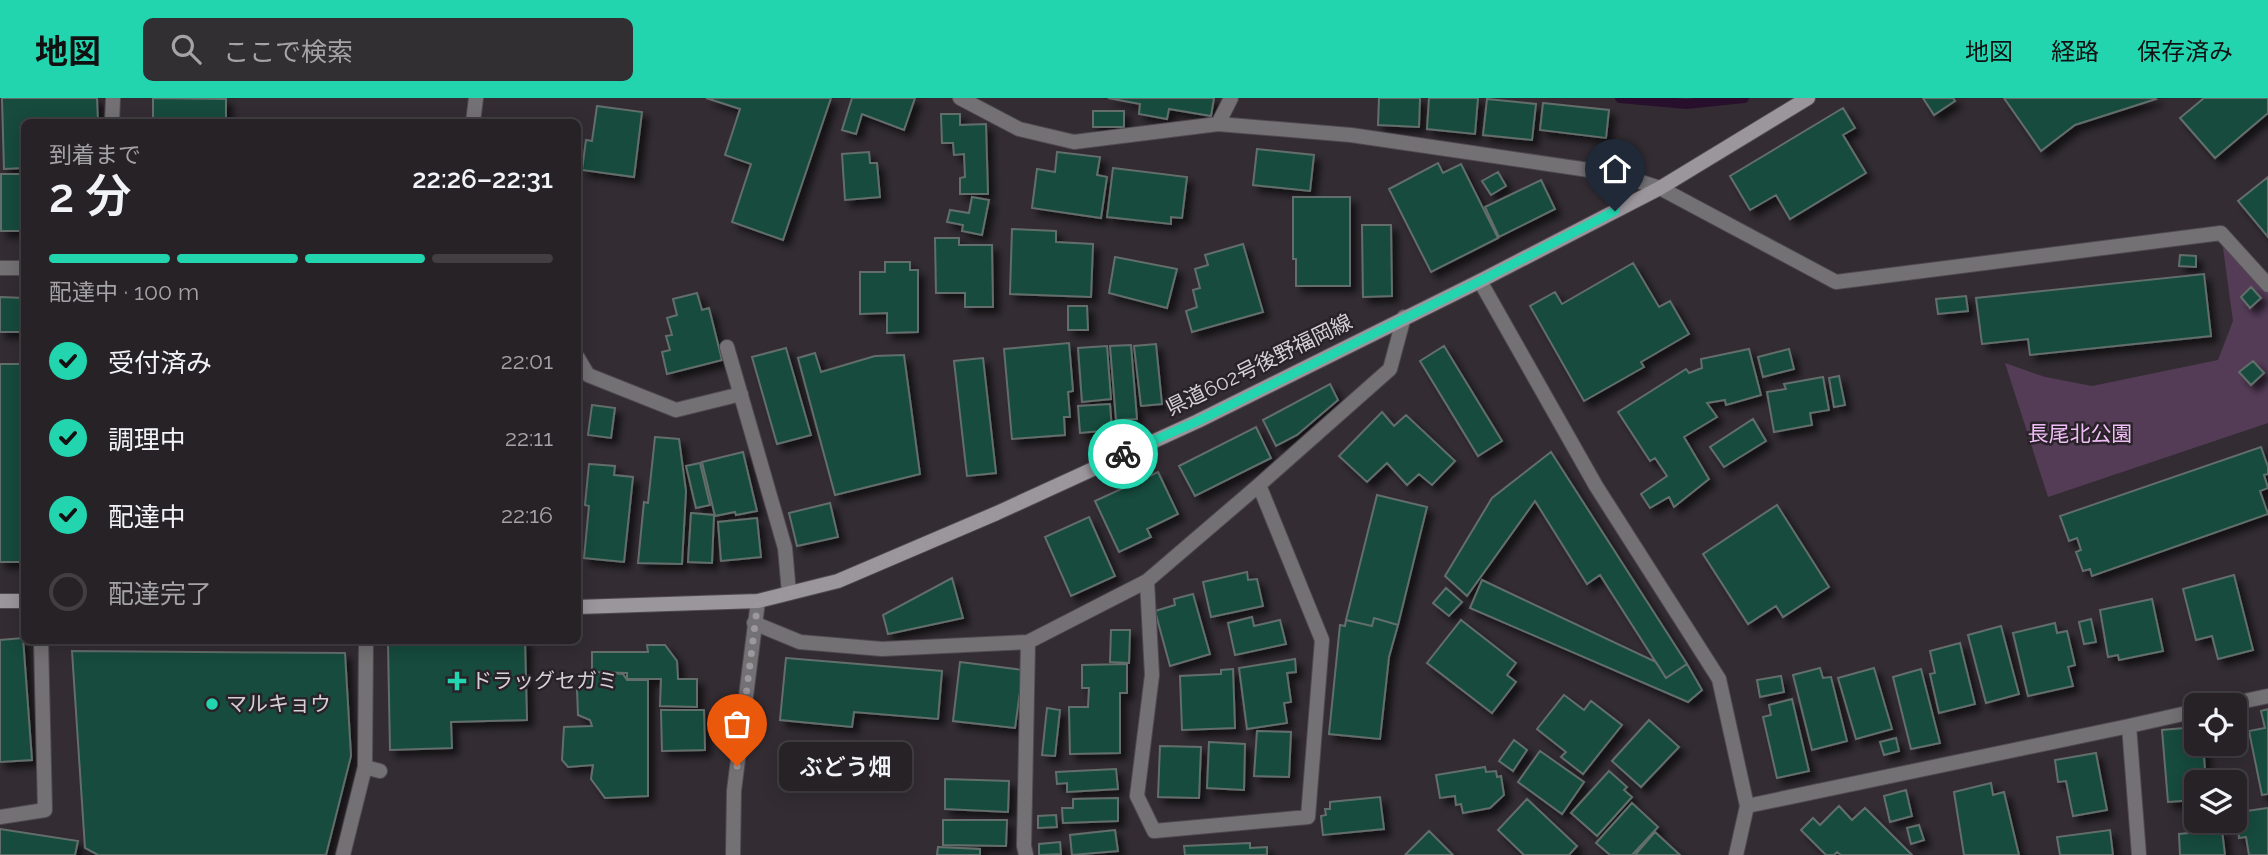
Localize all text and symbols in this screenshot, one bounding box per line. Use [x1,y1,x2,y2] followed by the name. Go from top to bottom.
[143,18,633,81] search box
[167,30,205,68] icon: search
[35,32,101,71] text: 地図
[223,37,353,67] text: ここで検索
[1965,37,2013,66] text: 地図
[2051,37,2099,66] text: 経路
[2137,37,2233,66] text: 保存済み
[1585,139,1645,211] pin
[49,141,141,168] text: 到着まで
[1596,150,1634,188] icon: home
[412,164,553,194] text: 22:26–22:31
[49,169,132,223] text: 2 分
[49,278,199,305] text: 配達中 · 100 m
[1161,308,1356,421] street label: 県道602号後野福岡線
[49,342,87,380] icon: check
[501,347,553,374] text: 22:01
[108,348,212,378] text: 受付済み
[49,419,87,457] icon: check
[1088,419,1158,489] courier
[2028,421,2133,446] park label: 長尾北公園
[505,424,553,451] text: 22:11
[108,425,186,455] text: 調理中
[1104,435,1142,473] icon: bike
[49,496,87,534] icon: check
[501,501,553,528] text: 22:16
[108,502,186,532] text: 配達中
[108,579,212,609] text: 配達完了
[471,668,618,693] place label: ドラッグセガミ
[449,673,465,689] marker: ドラッグセガミ
[226,691,331,716] place label: マルキョウ
[2184,693,2247,833] map controls
[2184,693,2247,756] button: locate
[707,694,767,766] pin
[204,696,220,712] marker: マルキョウ
[718,705,756,743] icon: bag
[779,742,912,790] callout: ぶどう畑
[800,753,892,780] text: ぶどう畑
[2184,770,2247,833] button: layers

